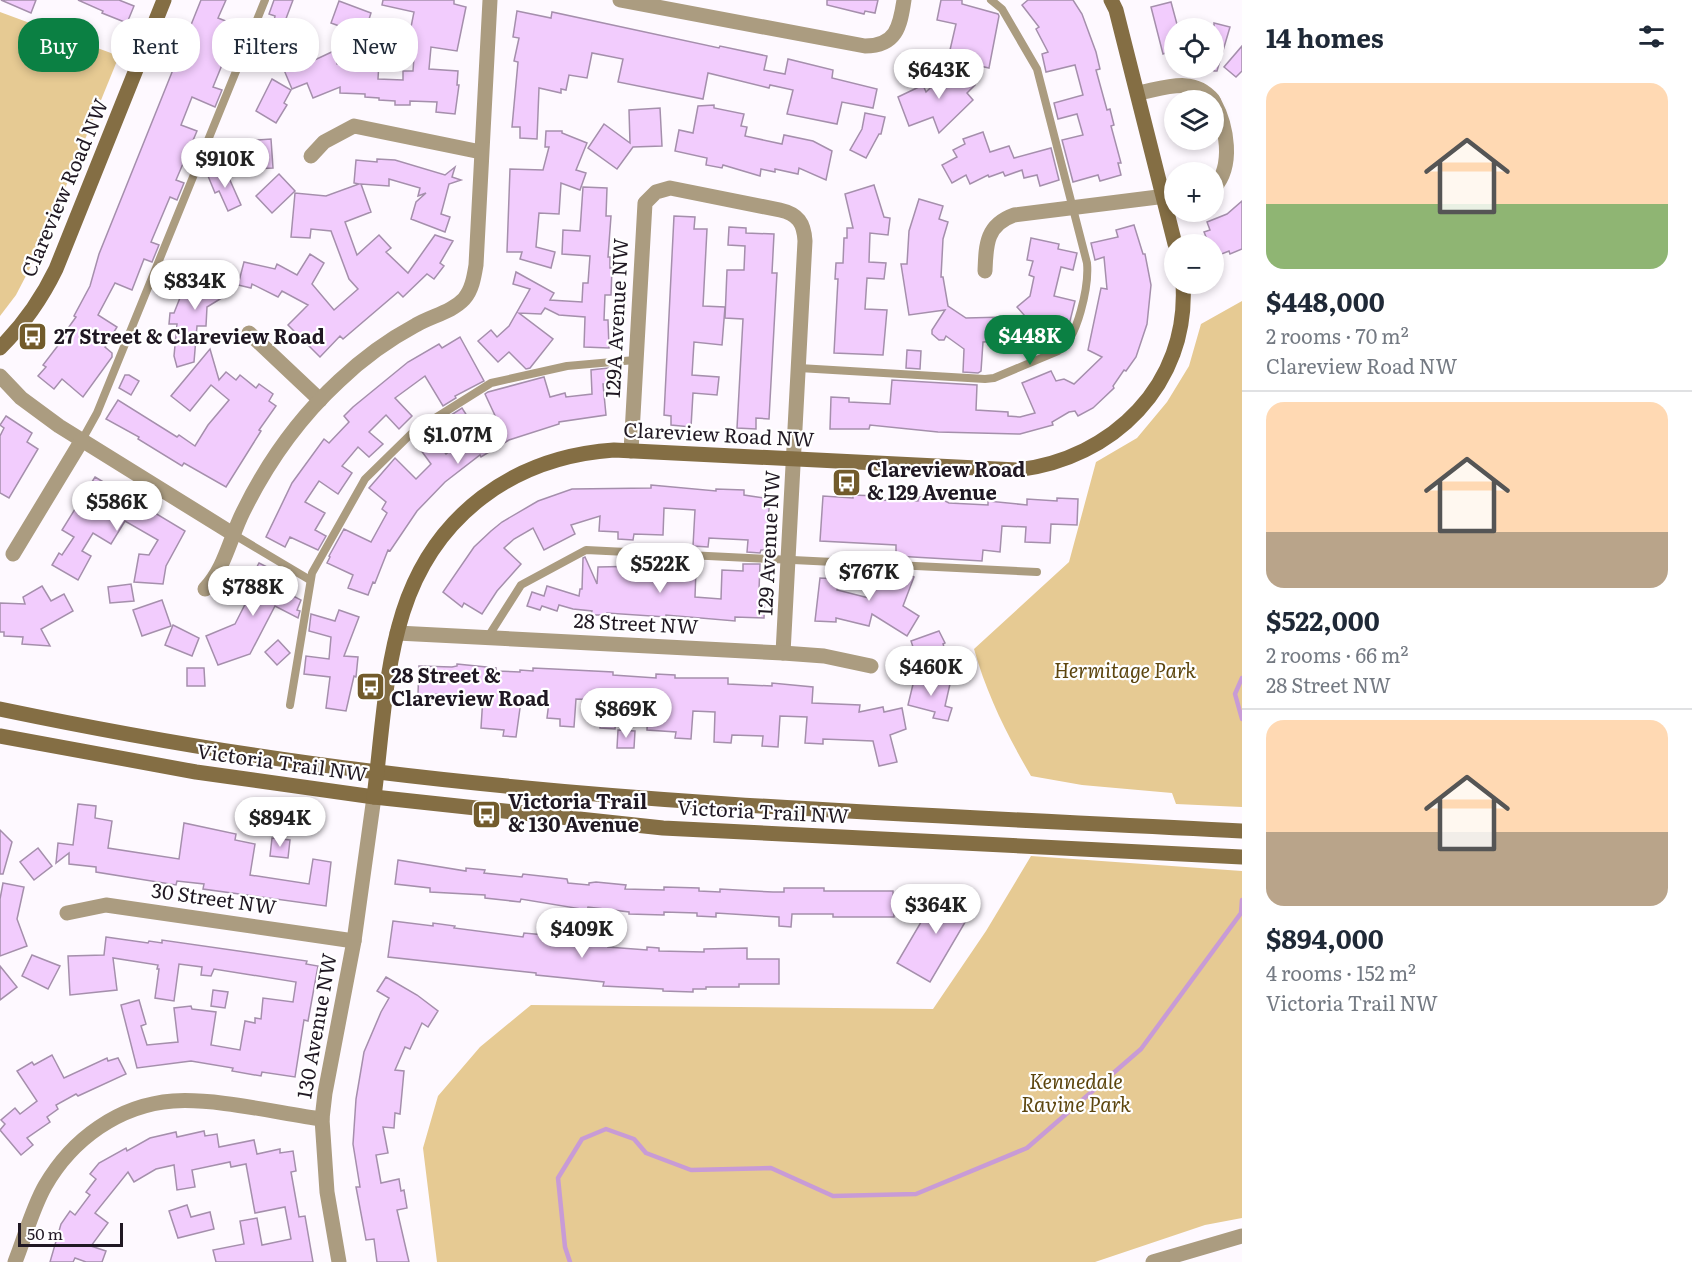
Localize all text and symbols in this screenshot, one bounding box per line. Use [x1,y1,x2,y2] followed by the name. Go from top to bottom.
[1266,17,1384,56] text: 14 homes
[18,18,99,72] chip: Buy
[111,18,200,72] chip: Rent
[212,18,319,72] chip: Filters
[331,18,418,72] chip: New
[1164,18,1224,294] map controls
[1164,18,1224,78] button: locate
[1635,20,1668,53] icon: filters
[897,49,981,100] pin: $643K
[908,53,970,83] text: $643K
[1164,90,1224,150] button: layers
[12,93,114,281] street label: Clareview Road NW
[1413,122,1521,230] icon: home
[183,138,267,189] pin: $910K
[195,142,255,172] text: $910K
[1164,162,1224,222] button: +
[1164,234,1224,294] button: −
[596,237,634,399] street label: 129A Avenue NW
[153,260,237,311] pin: $834K
[164,264,226,294] text: $834K
[1266,281,1385,320] text: $448,000
[988,315,1072,366] pin: $448K
[998,319,1062,349] text: $448K
[54,320,325,350] place label: 27 Street & Clareview Road
[1266,320,1409,350] text: 2 rooms · 70 m²
[17,321,49,353] bus stop icon: 27 Street & Clareview Road
[1266,350,1457,380] text: Clareview Road NW
[623,413,816,453] street label: Clareview Road NW
[409,414,507,465] pin: $1.07M
[423,418,493,448] text: $1.07M
[1413,441,1521,549] icon: home
[867,453,1026,506] place label: Clareview Road & 129 Avenue
[830,466,862,498] bus stop icon: Clareview Road & 129 Avenue
[748,469,786,616] street label: 129 Avenue NW
[75,481,159,532] pin: $586K
[86,485,148,515] text: $586K
[618,543,702,594] pin: $522K
[630,547,690,577] text: $522K
[827,551,911,602] pin: $767K
[839,555,899,585] text: $767K
[211,566,295,617] pin: $788K
[222,570,284,600] text: $788K
[1266,600,1380,639] text: $522,000
[573,604,699,640] street label: 28 Street NW
[1266,639,1408,669] text: 2 rooms · 66 m²
[889,646,973,697] pin: $460K
[899,650,963,680] text: $460K
[1054,654,1196,684] park label: Hermitage Park
[391,659,550,712] place label: 28 Street & Clareview Road
[1266,669,1391,699] text: 28 Street NW
[354,671,386,703] bus stop icon: 28 Street & Clareview Road
[584,688,668,739] pin: $869K
[595,692,657,722] text: $869K
[195,734,370,788] street label: Victoria Trail NW
[1413,759,1521,867] icon: home
[508,785,647,838] place label: Victoria Trail & 130 Avenue
[676,791,850,829] street label: Victoria Trail NW
[238,797,322,848] pin: $894K
[471,798,503,830] bus stop icon: Victoria Trail & 130 Avenue
[249,801,311,831] text: $894K
[150,873,279,921] street label: 30 Street NW
[894,884,978,935] pin: $364K
[905,888,967,918] text: $364K
[540,908,624,959] pin: $409K
[550,912,614,942] text: $409K
[1266,918,1384,957] text: $894,000
[287,950,343,1101] street label: 130 Avenue NW
[1266,957,1416,987] text: 4 rooms · 152 m²
[1266,987,1438,1017] text: Victoria Trail NW
[1021,1065,1131,1118] park label: Kennedale Ravine Park
[18,1220,123,1248] scale bar
[27,1221,63,1245] text: 50 m

